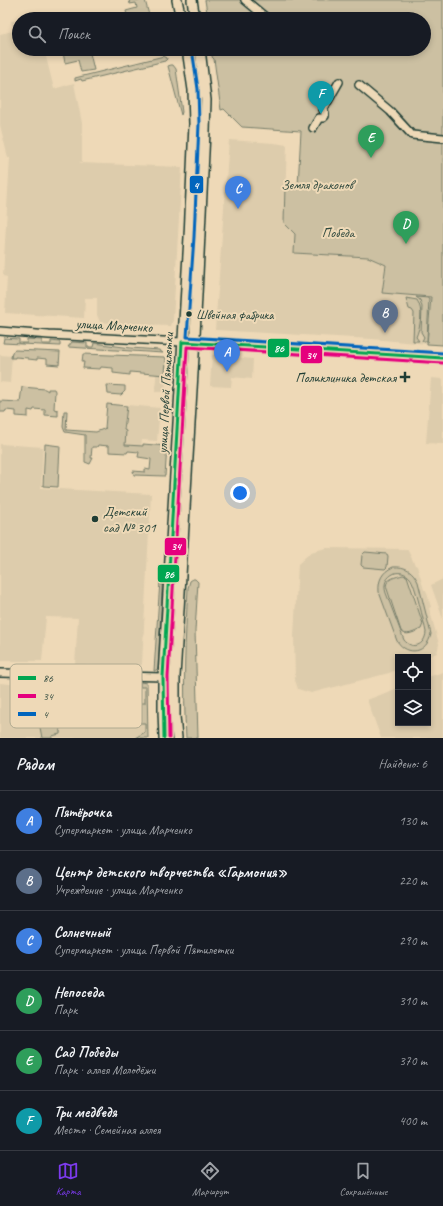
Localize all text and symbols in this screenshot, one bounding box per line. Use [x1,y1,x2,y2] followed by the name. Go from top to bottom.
[12,12,431,56] search box
[26,23,48,45] icon: search
[58,25,90,44] text: Поиск
[308,81,334,114] pin: F
[358,125,384,158] pin: E
[189,175,204,194] line badge: 4
[225,176,251,209] pin: C
[281,176,357,193] park label: Земля драконов
[194,178,201,192] text: 4
[393,211,419,244] pin: D
[322,224,355,241] park label: Победа
[372,300,398,333] pin: B
[196,307,274,323] place label: Швейная фабрика
[184,309,194,319] marker: Швейная фабрика
[74,315,154,336] street label: улица Марченко
[154,331,177,455] street label: улица Первой Пятилетки
[267,338,290,358] line badge: 86
[214,339,240,372] pin: A
[274,341,285,355] text: 86
[300,345,323,364] line badge: 34
[306,348,318,362] text: 34
[295,369,398,386] place label: Поликлиника детская
[399,371,411,383] marker: Поликлиника детская
[230,483,250,503] your location
[103,503,156,536] place label: Детский сад № 301
[90,514,100,524] marker: Детский сад № 301
[164,537,187,556] line badge: 34
[171,539,183,553] text: 34
[157,564,180,583] line badge: 86
[164,567,175,581] text: 86
[395,654,431,726] map controls
[395,654,431,690] button: locate
[10,664,142,728] legend
[43,671,54,685] text: 86
[43,689,54,703] text: 34
[395,690,431,726] button: layers
[43,707,49,721] text: 4
[16,754,54,775] text: Рядом
[379,756,427,772] text: Найдено: 6
[54,803,111,822] text: Пятёрочка
[26,813,32,829] text: A
[399,813,427,829] text: 130 m
[54,822,192,838] text: Супермаркет · улица Марченко
[54,863,287,882] text: Центр детского творчества «Гармония»
[26,873,32,889] text: B
[399,873,427,889] text: 220 m
[54,882,182,898] text: Учреждение · улица Марченко
[54,923,111,942] text: Солнечный
[26,933,32,949] text: C
[399,933,427,949] text: 290 m
[54,942,233,958] text: Супермаркет · улица Первой Пятилетки
[54,983,104,1002] text: Непоседа
[25,993,33,1009] text: D
[399,993,427,1009] text: 310 m
[54,1002,77,1018] text: Парк
[54,1043,118,1062] text: Сад Победы
[26,1053,32,1069] text: E
[399,1053,427,1069] text: 370 m
[54,1062,155,1078] text: Парк · аллея Молодёжи
[54,1103,117,1122] text: Три медведя
[26,1113,32,1129] text: F
[399,1113,427,1129] text: 400 m
[54,1122,160,1138] text: Место · Семейная аллея
[56,1160,81,1198] tab: Карта
[192,1160,228,1198] tab: Маршрут
[340,1160,387,1198] tab: Сохранённые

